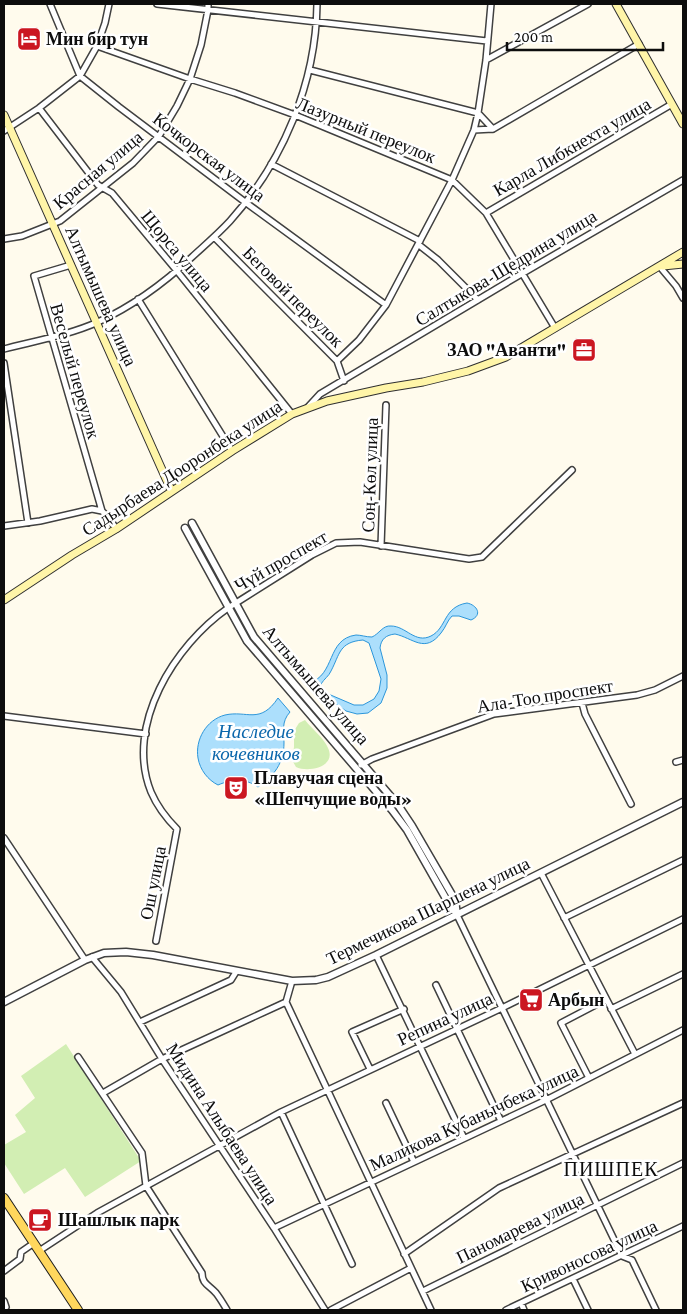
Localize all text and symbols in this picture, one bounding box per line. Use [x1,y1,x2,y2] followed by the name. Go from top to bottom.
[507,20,663,52] scale bar
[16,26,42,52] hotel icon: Мин бир тун
[46,29,148,49] place label: Мин бир тун
[514,29,553,45] text: 200 m
[293,93,439,167] street label: Лазурный переулок
[490,94,654,200] street label: Карла Либкнехта улица
[149,108,269,206] street label: Кочкорская улица
[49,127,147,213] street label: Красная улица
[137,206,217,296] street label: Щорса улица
[412,206,600,330] street label: Салтыкова-Щедрина улица
[61,223,141,369] street label: Алтымышева улица
[239,243,348,352] street label: Беговой переулок
[46,301,104,441] street label: Веселый переулок
[571,337,597,363] office icon: ЗАО "Аванти"
[447,340,566,360] place label: ЗАО "Аванти"
[78,396,286,540] street label: Садырбаева Дооронбека улица
[358,417,382,533] street label: Соң-Көл улица
[231,526,331,596] street label: Чүй проспект
[259,621,373,749] street label: Алтымышева улица
[475,675,615,717] street label: Ала-Тоо проспект
[212,721,300,764] water label: Наследие кочевников
[254,768,412,809] place label: Плавучая сцена «Шепчущие воды»
[223,775,249,801] theatre icon: Плавучая сцена «Шепчущие воды»
[136,844,170,922] street label: Ош улица
[323,853,533,969] street label: Термечикова Шаршена улица
[518,987,544,1013] supermarket icon: Арбын
[394,988,496,1050] street label: Репина улица
[548,990,604,1010] place label: Арбын
[162,1039,282,1209] street label: Мидина Алыбаева улица
[367,1061,581,1175] street label: Маликова Кубанычбека улица
[563,1158,659,1180] district label: ПИШПЕК
[453,1188,587,1268] street label: Паномарева улица
[27,1207,53,1233] cafe icon: Шашлык парк
[58,1210,180,1230] place label: Шашлык парк
[518,1216,660,1296] street label: Кривоносова улица

